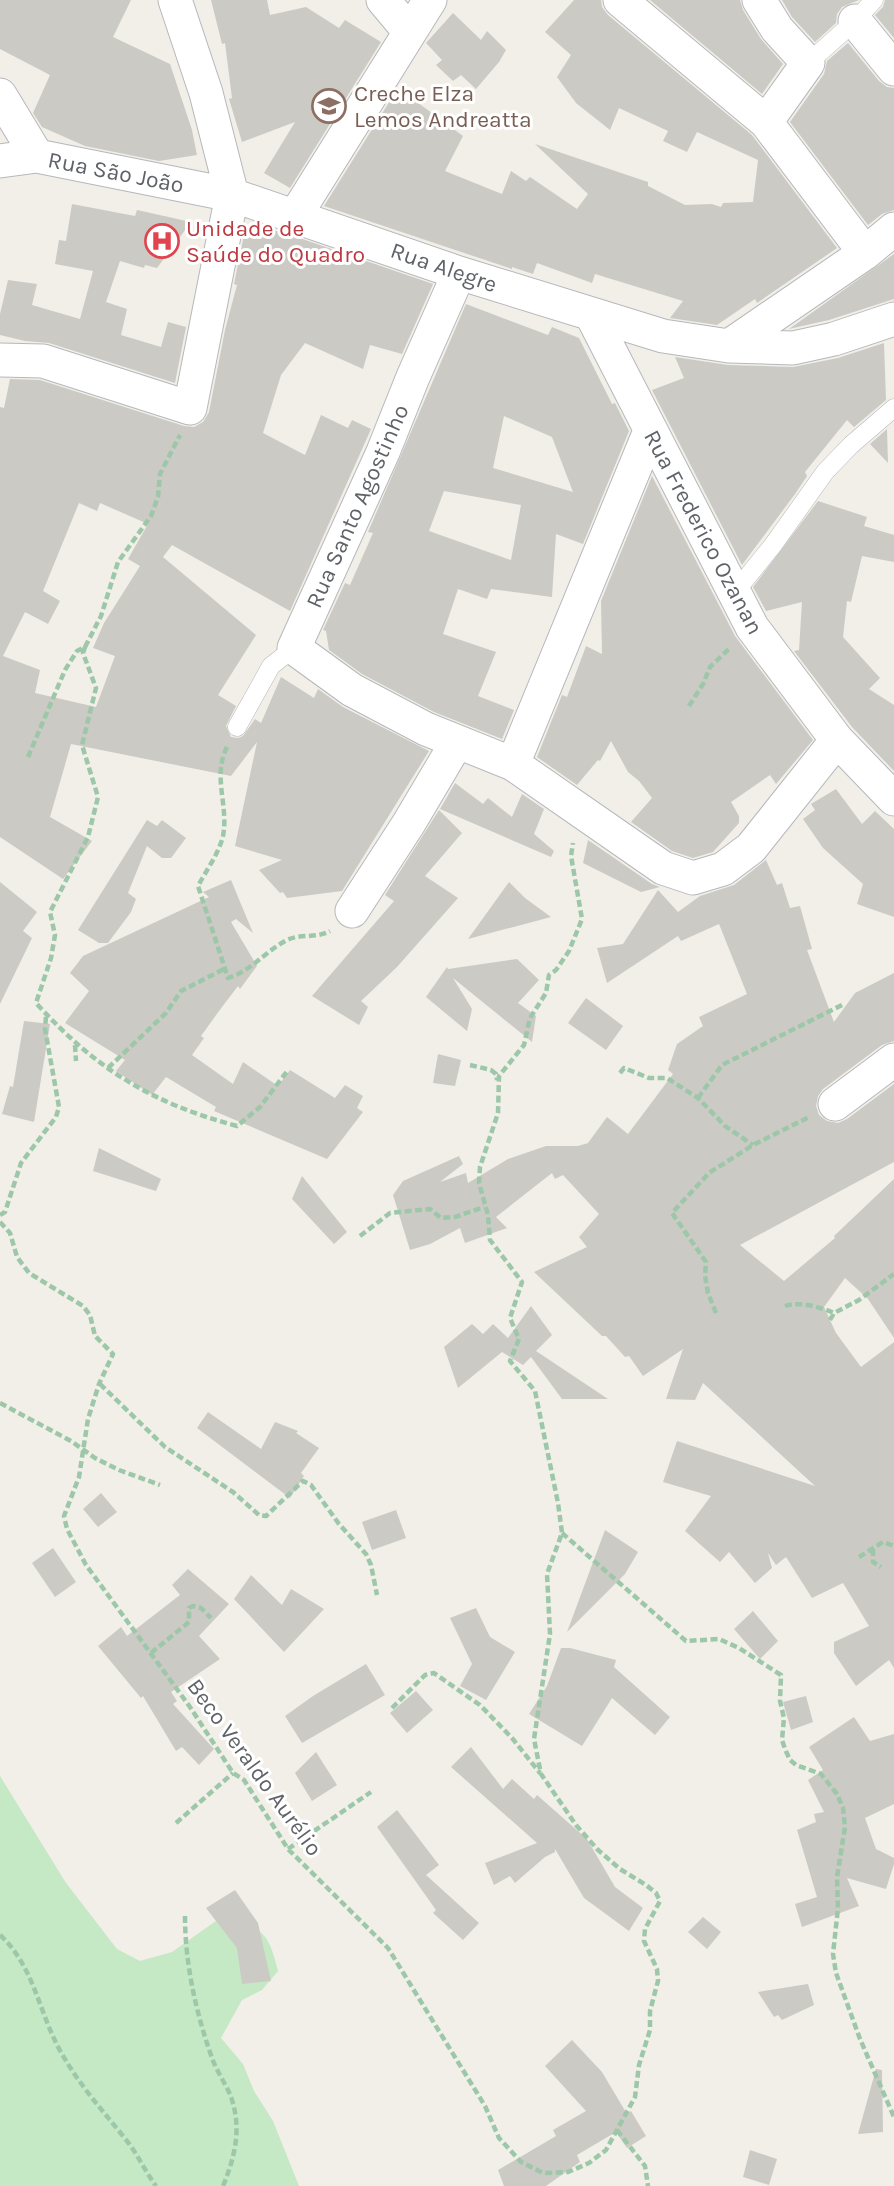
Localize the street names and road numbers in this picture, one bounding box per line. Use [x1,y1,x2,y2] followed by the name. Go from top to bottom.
[46,146,186,199] street label: Rua São João
[387,237,501,298] street label: Rua Alegre
[300,400,415,612] street label: Rua Santo Agostinho
[638,425,769,639] street label: Rua Frederico Ozanan
[181,1674,328,1861] street label: Beco Veraldo Aurélio

